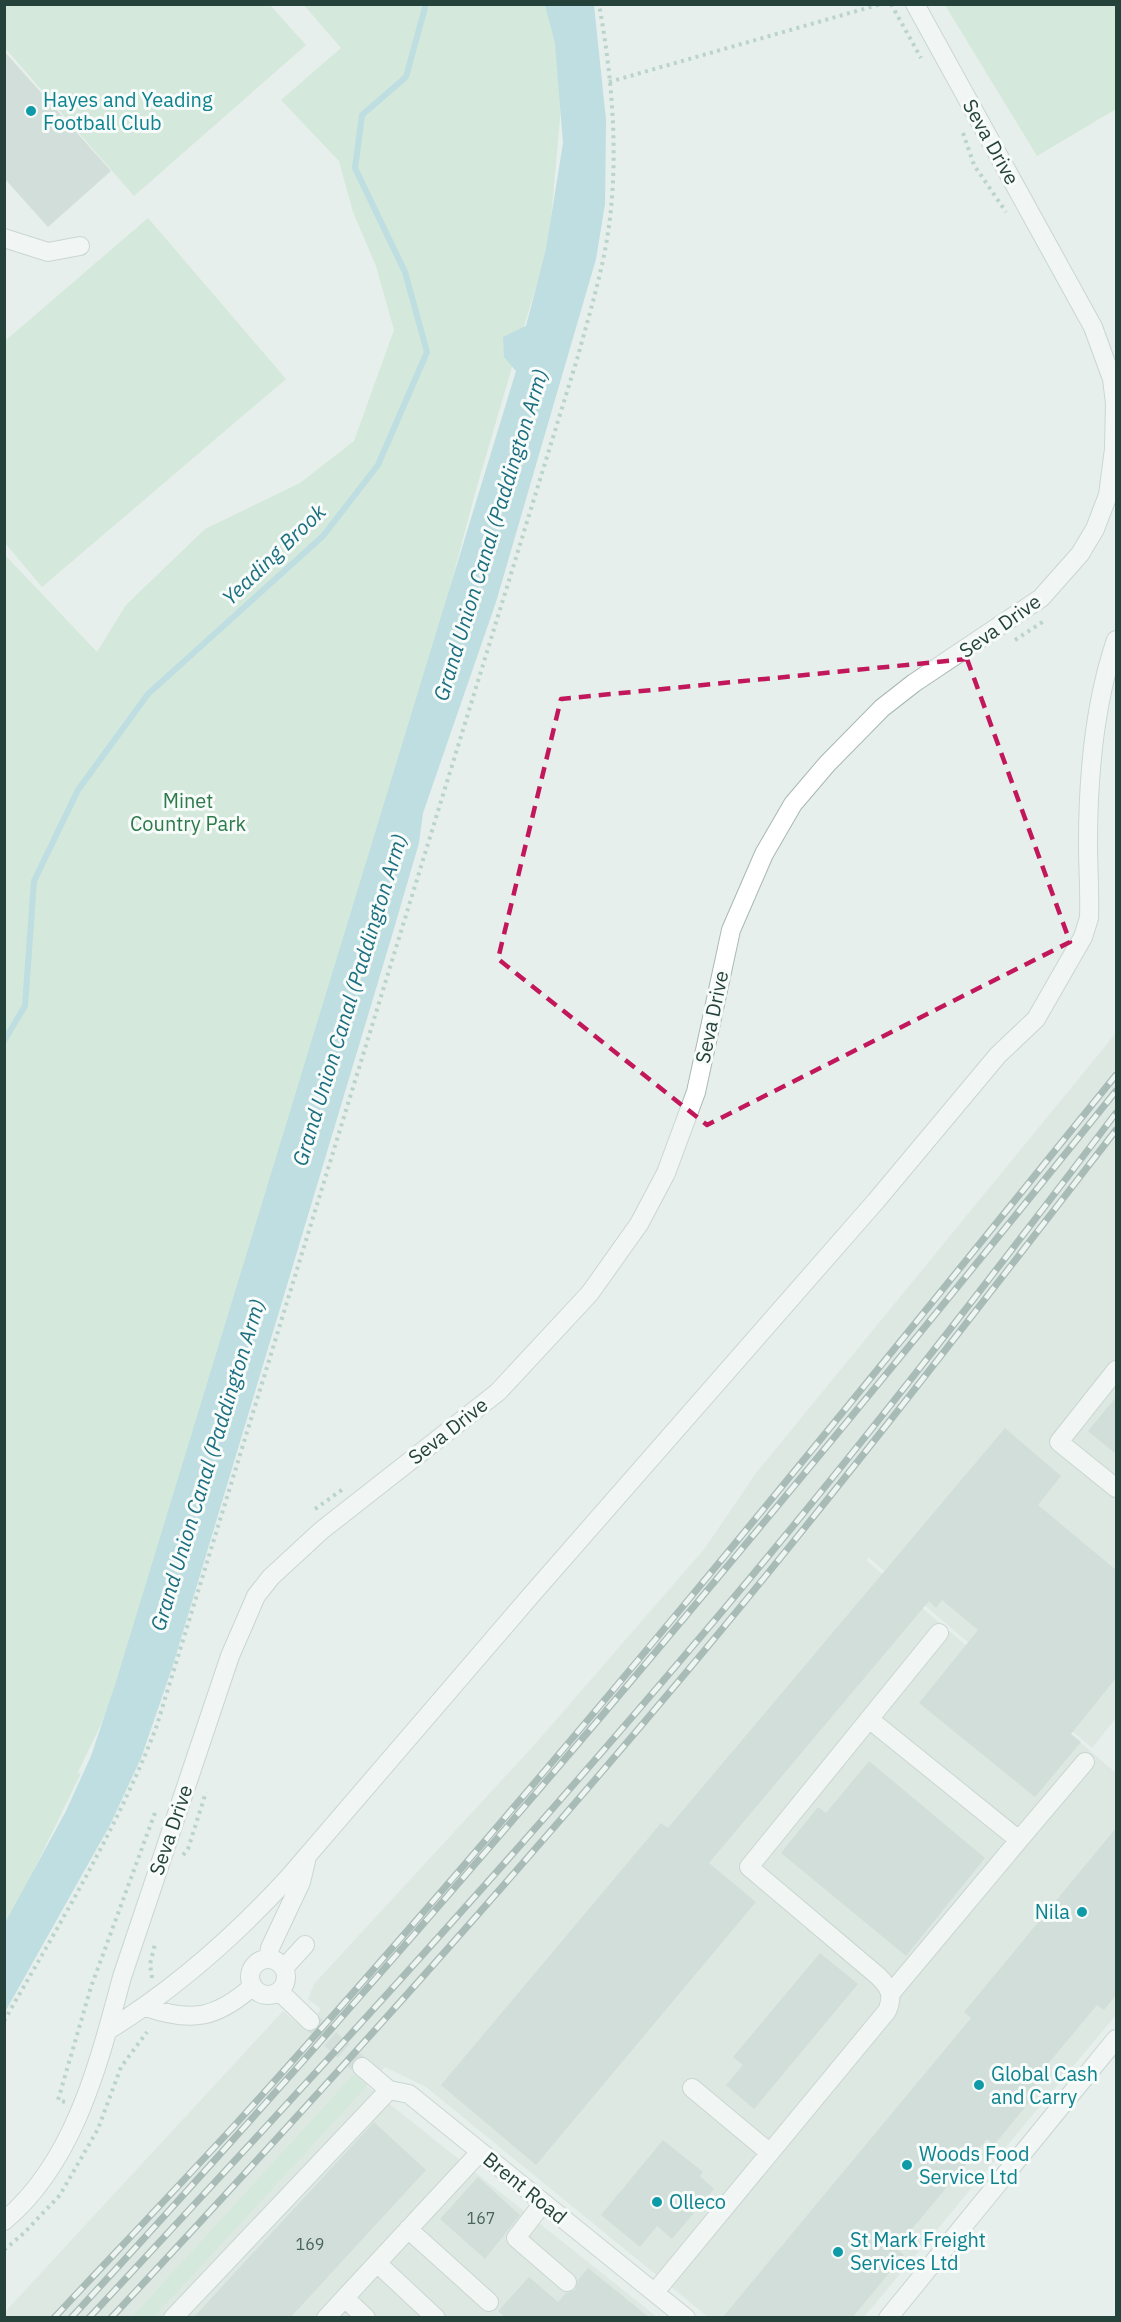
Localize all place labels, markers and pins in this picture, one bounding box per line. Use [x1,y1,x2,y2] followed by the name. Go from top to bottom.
[43,86,213,136] place label: Hayes and Yeading Football Club
[24,104,38,118] marker: Hayes and Yeading Football Club
[1035,1898,1070,1925] place label: Nila
[1075,1905,1089,1919] marker: Nila
[991,2060,1098,2110] place label: Global Cash and Carry
[972,2078,986,2092] marker: Global Cash and Carry
[919,2140,1030,2190] place label: Woods Food Service Ltd
[900,2158,914,2172] marker: Woods Food Service Ltd
[669,2188,726,2215] place label: Olleco
[650,2195,664,2209] marker: Olleco
[850,2226,986,2276] place label: St Mark Freight Services Ltd
[831,2245,845,2259] marker: St Mark Freight Services Ltd

